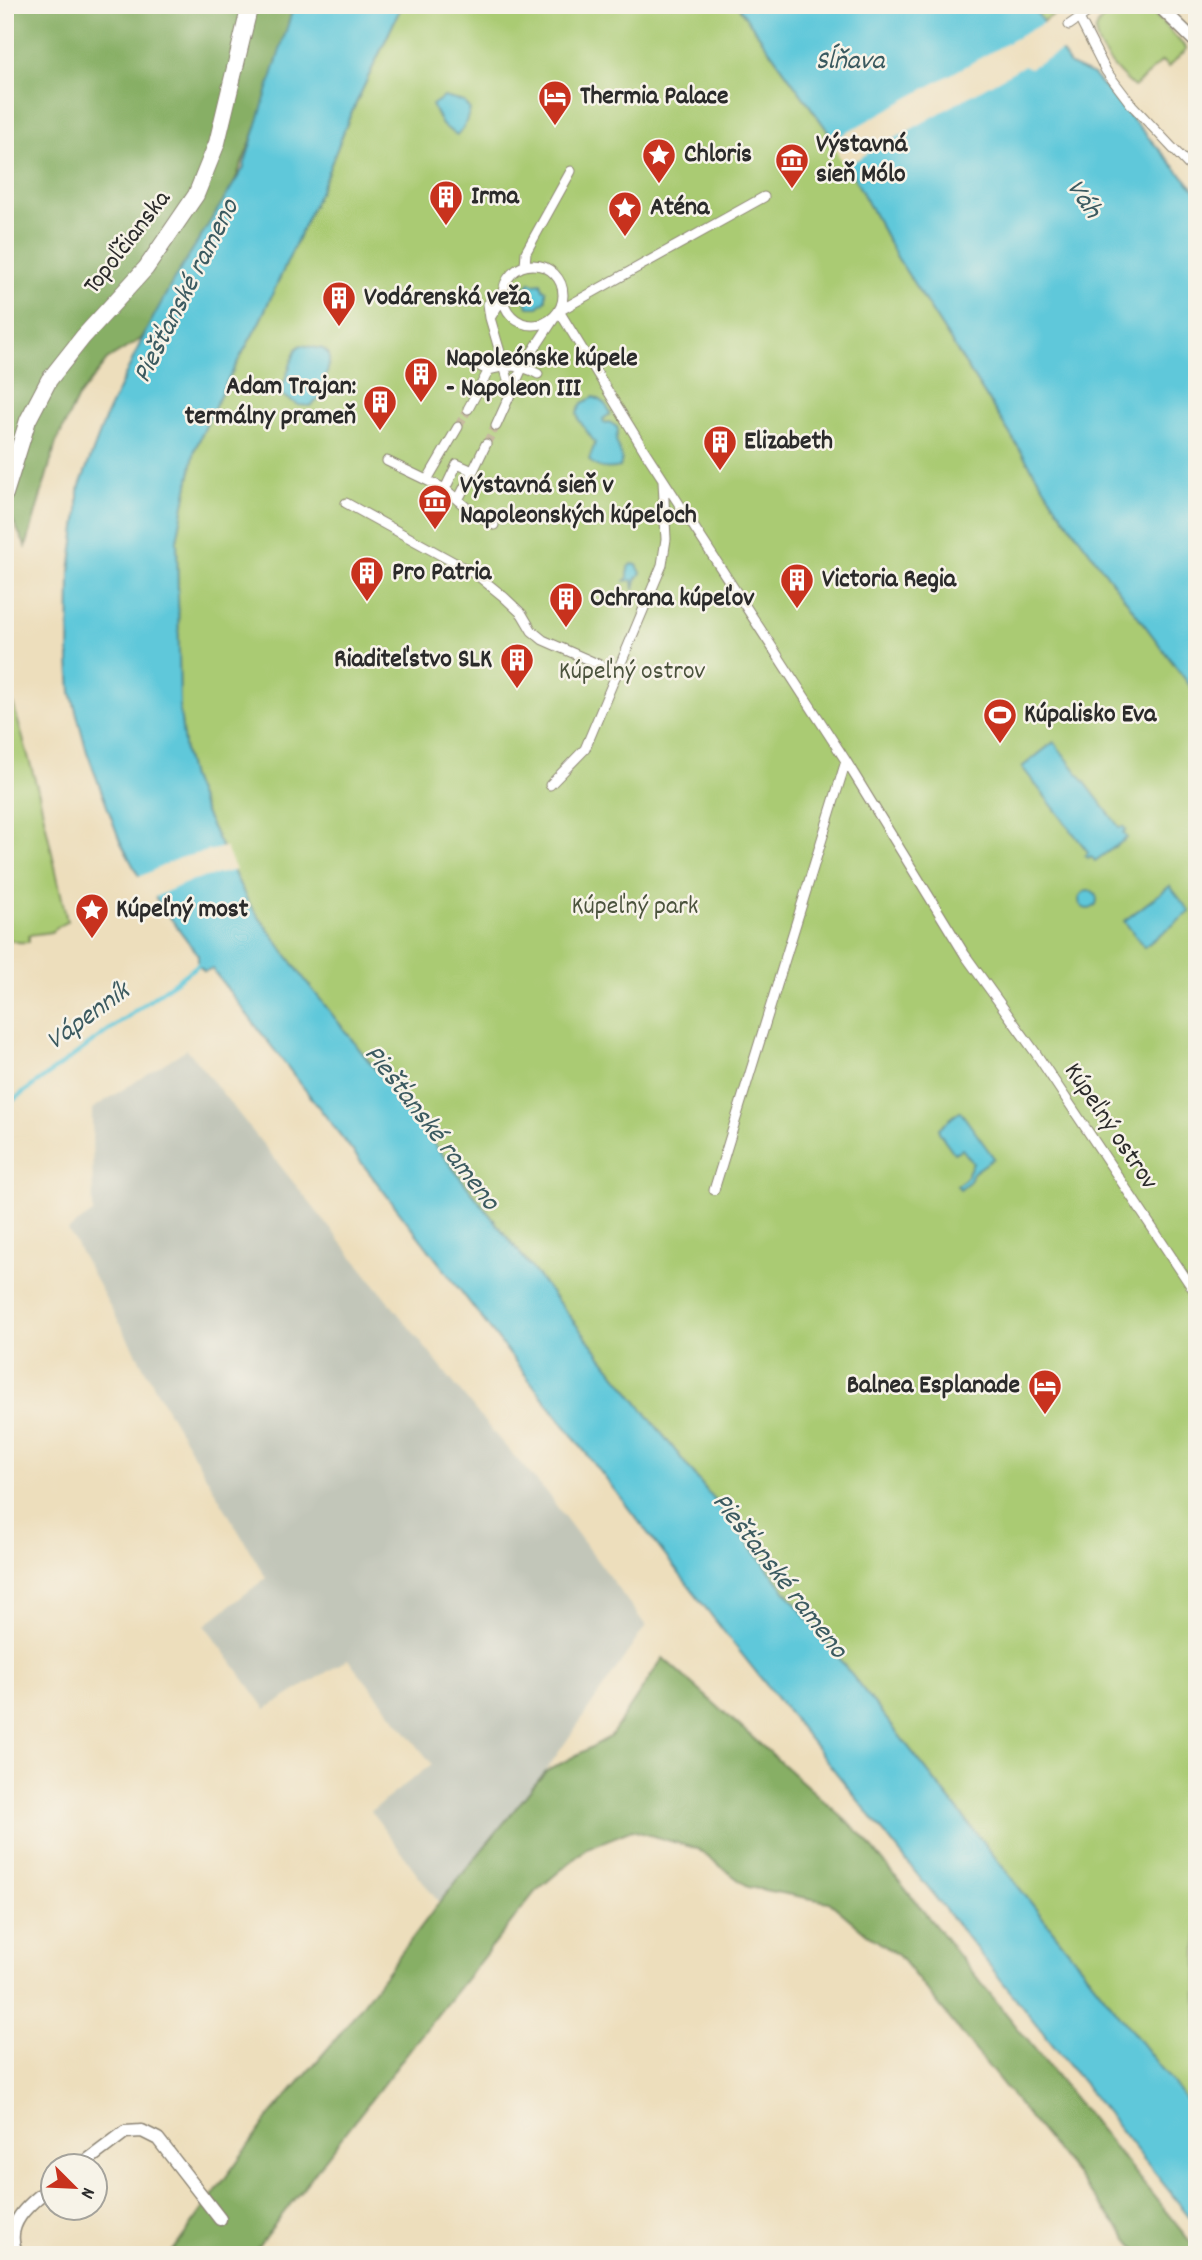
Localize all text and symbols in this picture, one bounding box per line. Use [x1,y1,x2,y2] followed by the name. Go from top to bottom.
[815,43,886,83] water label: Sĺňava
[536,78,574,127] hotel icon: Thermia Palace
[580,79,728,116] place label: Thermia Palace
[816,127,909,194] place label: Výstavná sieň Mólo
[640,136,678,185] place icon: Chloris
[684,137,752,174] place label: Chloris
[773,141,811,190] museum icon: Výstavná sieň Mólo
[1054,172,1110,229] water label: Váh
[427,178,465,227] building icon: Irma
[471,179,520,216] place label: Irma
[75,182,181,303] street label: Topoľčianska
[606,189,644,238] place icon: Aténa
[650,190,710,227] place label: Aténa
[125,192,252,391] water label: Piešťanské rameno
[320,279,358,328] building icon: Vodárenská veža
[364,280,531,317] place label: Vodárenská veža
[446,341,638,408] place label: Napoleónske kúpele - Napoleon III
[402,355,440,404] building icon: Napoleónske kúpele - Napoleon III
[185,369,356,436] place label: Adam Trajan: termálny prameň
[361,383,399,432] building icon: Adam Trajan: termálny prameň
[701,423,739,472] building icon: Elizabeth
[744,424,833,461] place label: Elizabeth
[460,468,697,535] place label: Výstavná sieň v Napoleonských kúpeľoch
[416,482,454,531] museum icon: Výstavná sieň v Napoleonských kúpeľoch
[348,554,386,603] building icon: Pro Patria
[392,555,492,592] place label: Pro Patria
[778,561,816,610] building icon: Victoria Regia
[822,562,957,599] place label: Victoria Regia
[547,580,585,629] building icon: Ochrana kúpeľov
[590,581,754,618] place label: Ochrana kúpeľov
[498,641,536,690] building icon: Riaditeľstvo SLK
[334,642,492,679] place label: Riaditeľstvo SLK
[559,654,705,691] park label: Kúpeľný ostrov
[981,696,1019,745] sports icon: Kúpalisko Eva
[1024,697,1157,734] place label: Kúpalisko Eva
[572,889,698,926] park label: Kúpeľný park
[73,891,111,940] place icon: Kúpeľný most
[116,892,249,929] place label: Kúpeľný most
[39,972,141,1062] water label: Vápenník
[352,1037,509,1222] water label: Piešťanské rameno
[1054,1056,1166,1198] street label: Kúpeľný ostrov
[1026,1367,1064,1416] hotel icon: Balnea Esplanade
[847,1368,1020,1405] place label: Balnea Esplanade
[700,1485,857,1670] water label: Piešťanské rameno
[38,2152,108,2222] north arrow
[72,2183,101,2202] text: N

